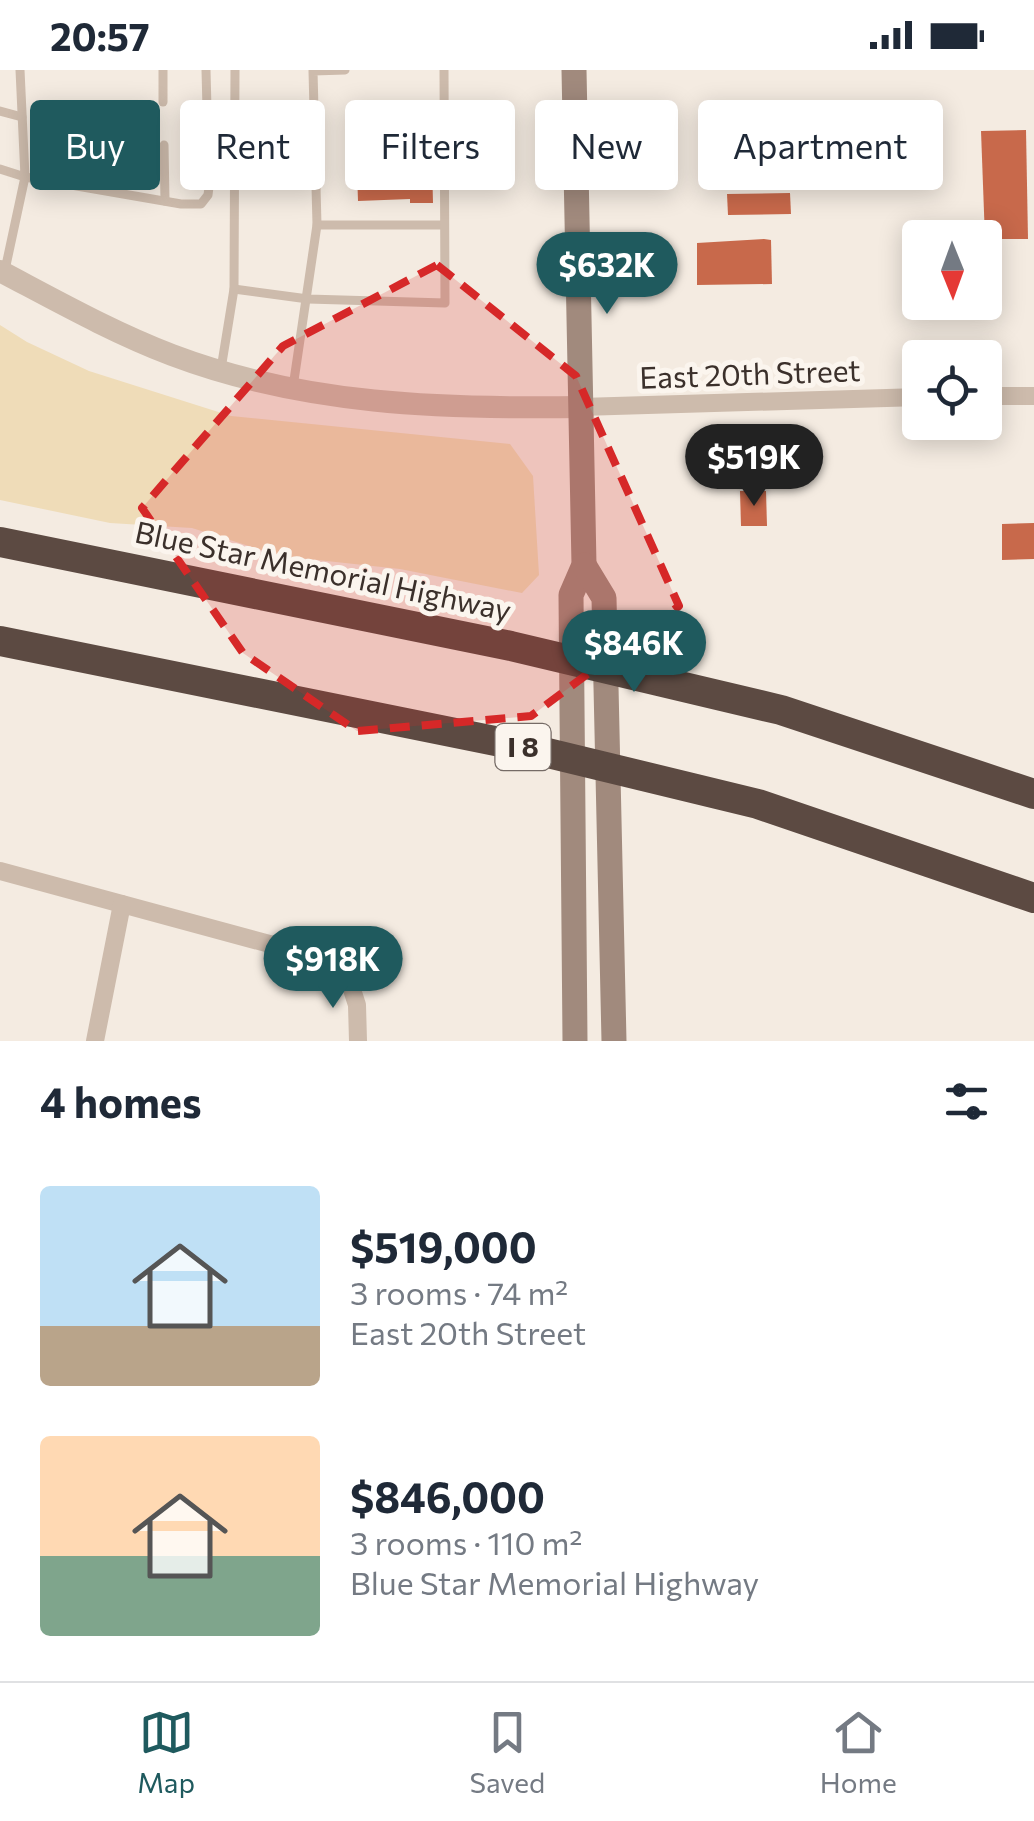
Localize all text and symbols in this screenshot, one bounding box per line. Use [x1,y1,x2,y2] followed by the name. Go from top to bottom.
[50,12,150,59] text: 20:57
[30,100,160,190] chip: Buy
[180,100,325,190] chip: Rent
[345,100,515,190] chip: Filters
[535,100,678,190] chip: New
[698,100,943,190] chip: Apartment
[902,220,1002,320] north arrow
[902,220,1002,440] map controls
[537,232,677,317] pin: $632K
[559,244,655,284] text: $632K
[902,340,1002,440] button: locate
[639,350,861,395] street label: East 20th Street
[684,424,824,509] pin: $519K
[707,436,801,476] text: $519K
[132,512,515,628] street label: Blue Star Memorial Highway
[564,610,704,695] pin: $846K
[584,622,684,662] text: $846K
[496,724,550,770] road number: I 8
[263,926,403,1011] pin: $918K
[286,938,380,978] text: $918K
[939,1074,994,1129] icon: filters
[40,1075,202,1127] text: 4 homes
[350,1220,537,1272] text: $519,000
[120,1226,240,1346] icon: home
[350,1272,568,1312] text: 3 rooms · 74 m²
[350,1312,586,1352] text: East 20th Street
[350,1470,545,1522] text: $846,000
[120,1476,240,1596] icon: home
[350,1522,582,1562] text: 3 rooms · 110 m²
[350,1562,759,1602] text: Blue Star Memorial Highway
[137,1705,195,1799] tab: Map
[470,1705,545,1799] tab: Saved
[820,1705,897,1799] tab: Home

